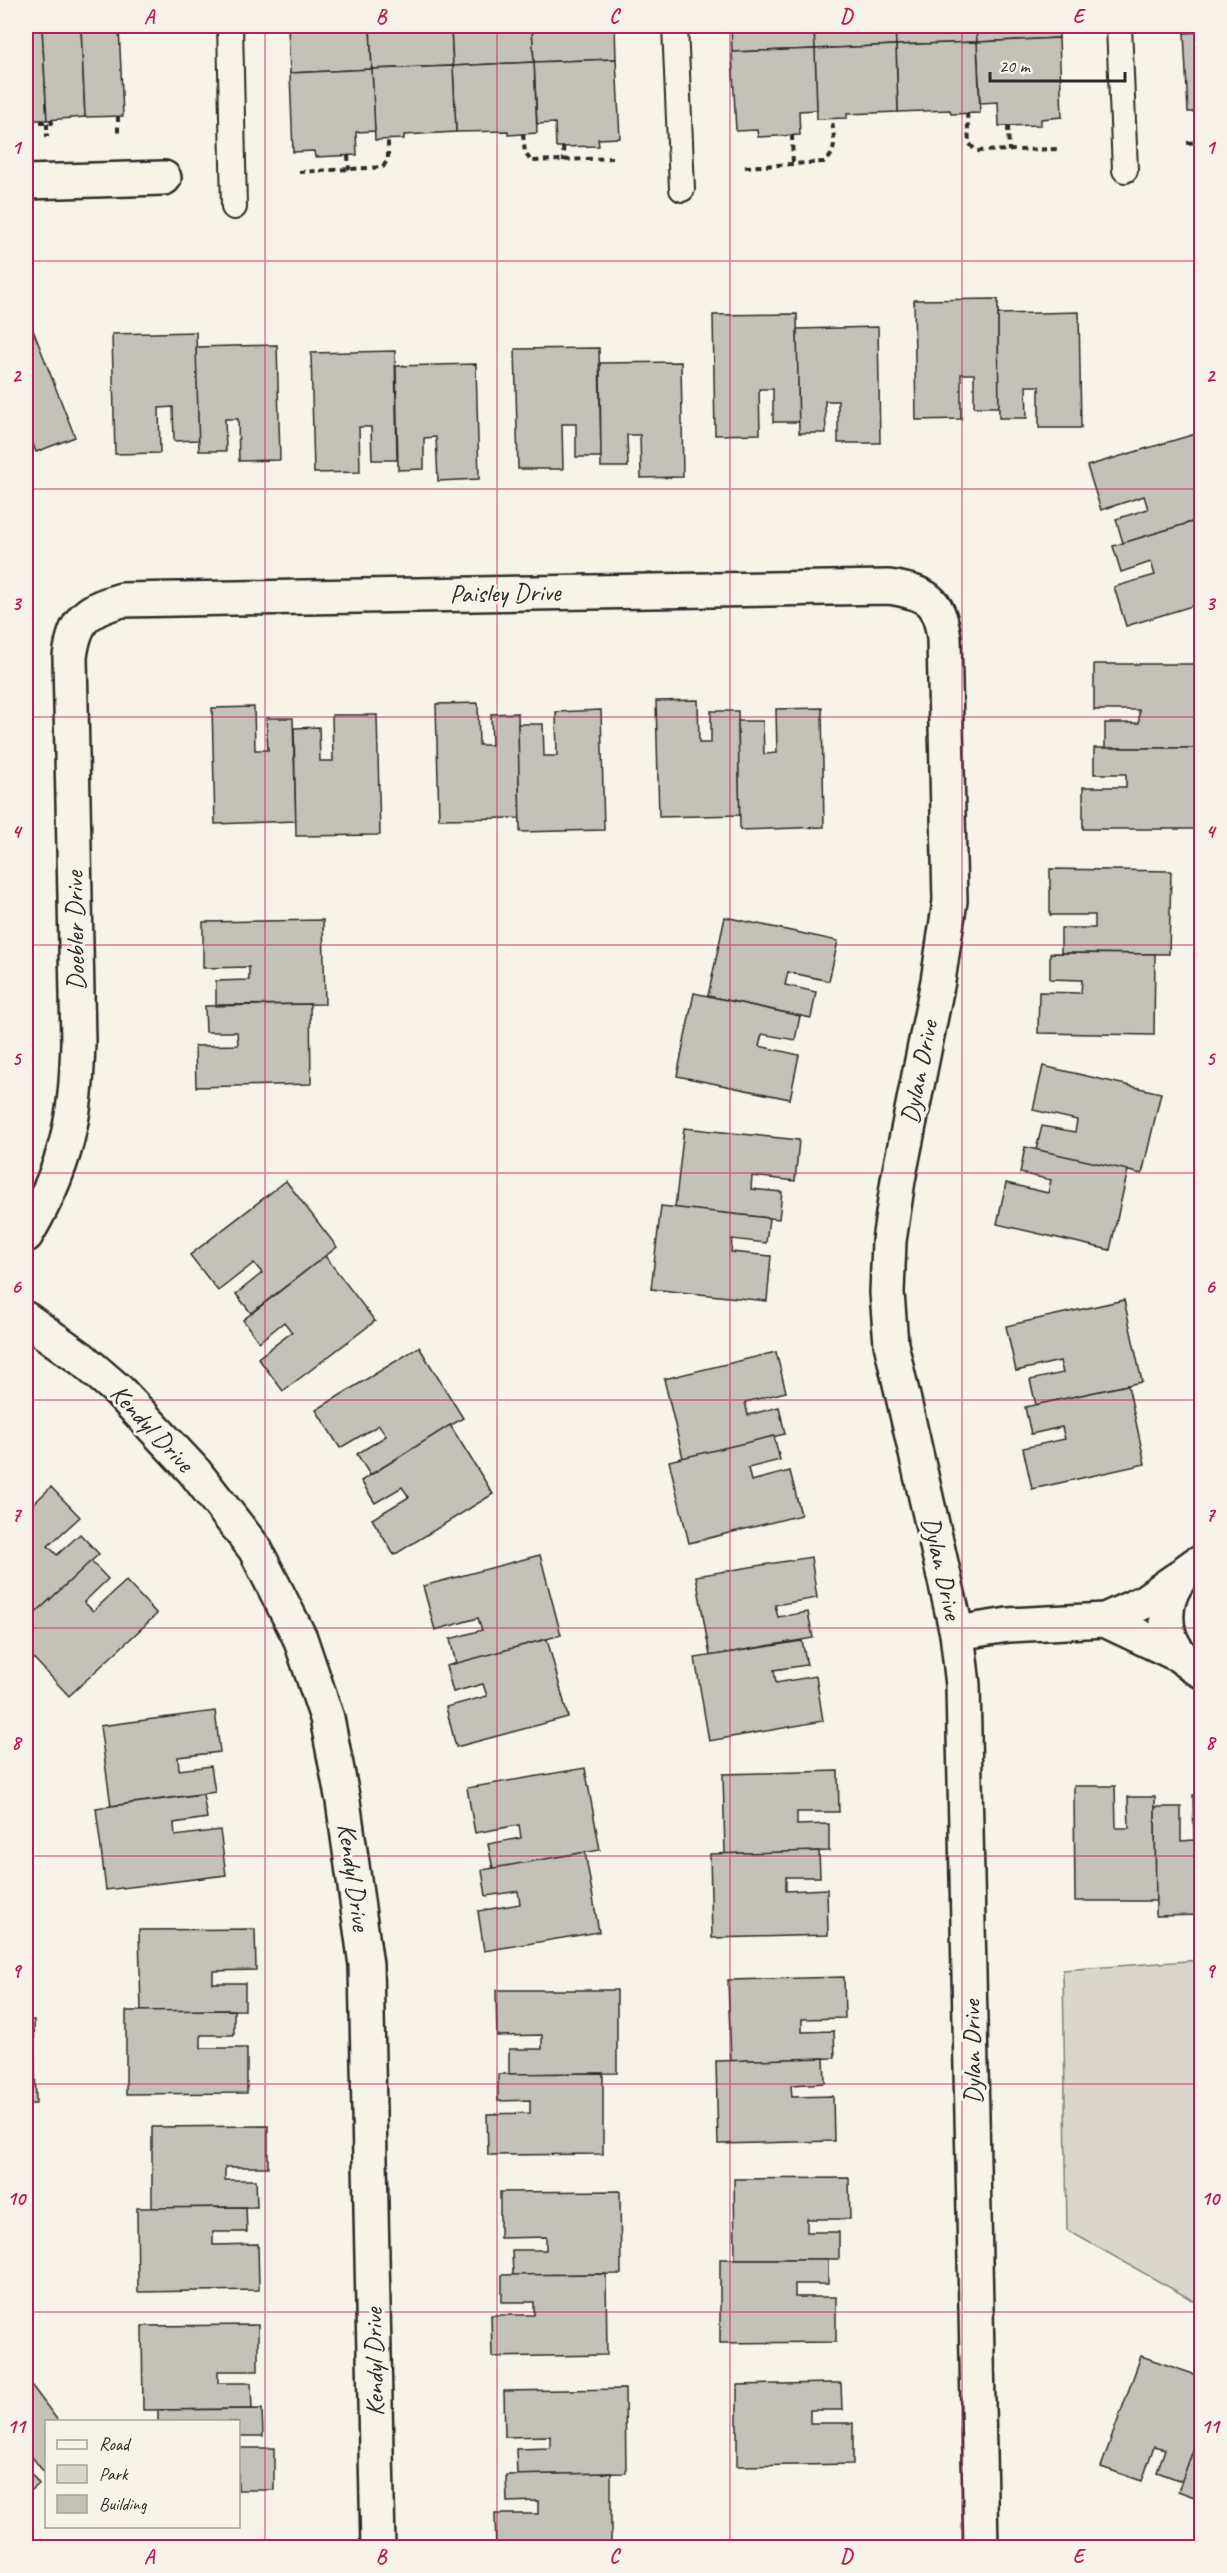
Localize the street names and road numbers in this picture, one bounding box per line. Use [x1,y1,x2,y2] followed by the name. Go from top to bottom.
[449,576,562,610] street label: Paisley Drive
[57,869,93,991] street label: Doebler Drive
[893,1016,945,1126] street label: Dylan Drive
[103,1377,202,1480] street label: Kendyl Drive
[914,1514,970,1624] street label: Dylan Drive
[330,1821,378,1934] street label: Kendyl Drive
[955,1998,989,2104] street label: Dylan Drive
[357,2306,391,2416] street label: Kendyl Drive

